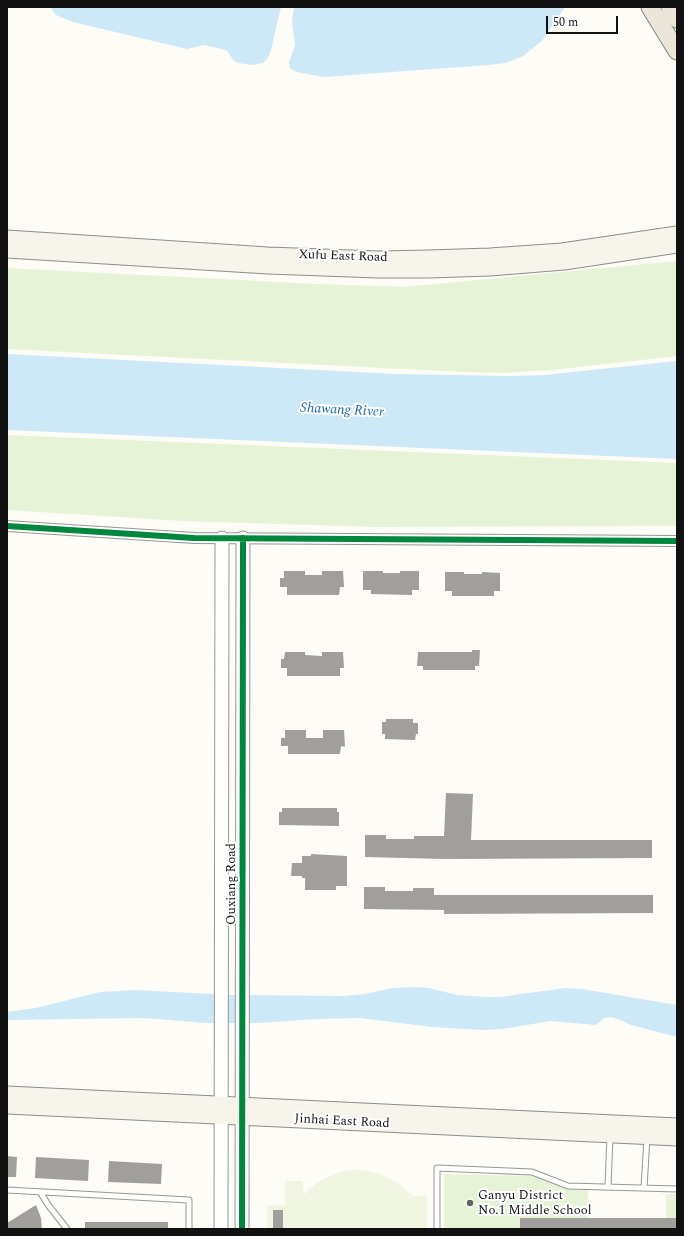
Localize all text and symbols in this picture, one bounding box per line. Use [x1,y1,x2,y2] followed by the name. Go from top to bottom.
[548,8,620,34] scale bar
[553,13,578,32] text: 50 m
[298,248,388,266] street label: Xufu East Road
[300,400,384,422] water label: Shawang River
[224,843,240,925] street label: Ouxiang Road
[294,1112,390,1132] street label: Jinhai East Road
[478,1188,592,1219] place label: Ganyu District No.1 Middle School
[465,1198,475,1208] marker: Ganyu District No.1 Middle School

